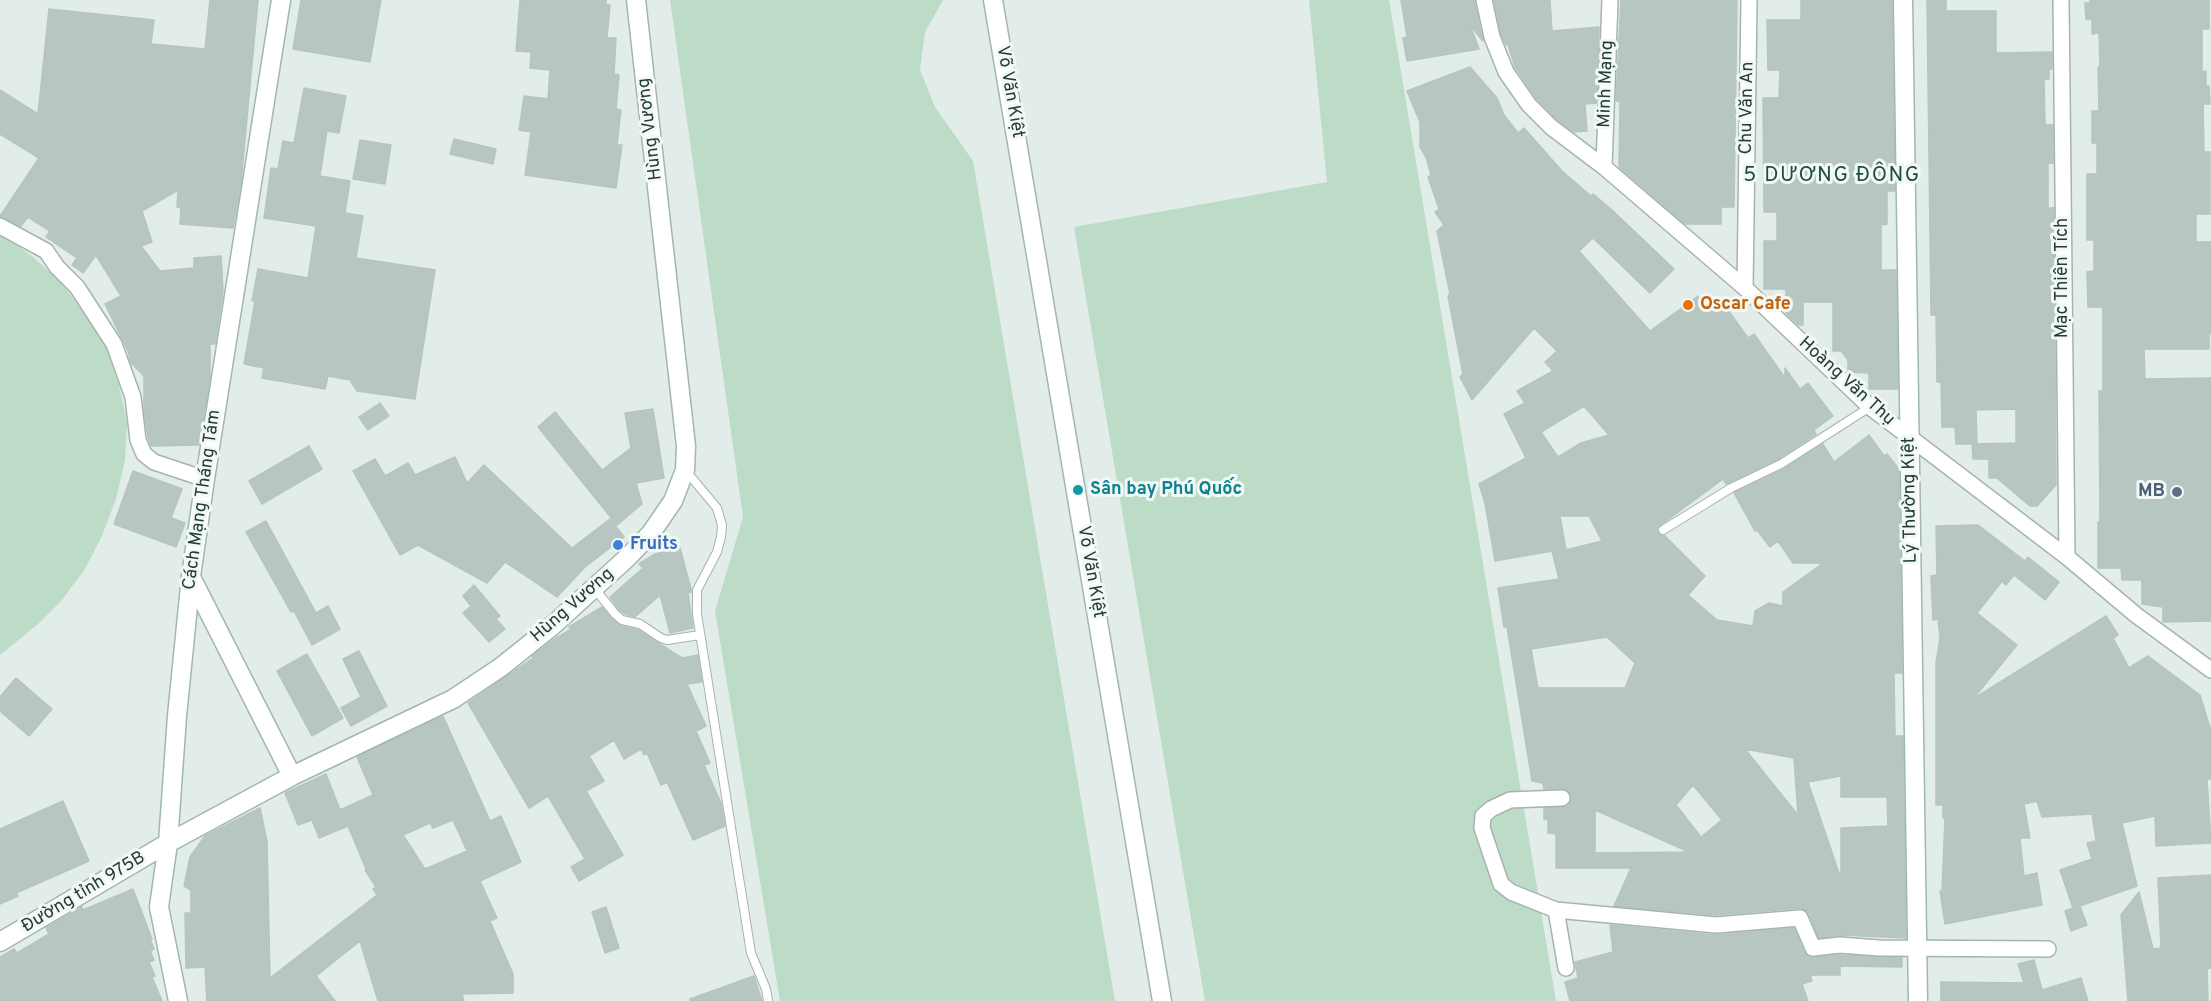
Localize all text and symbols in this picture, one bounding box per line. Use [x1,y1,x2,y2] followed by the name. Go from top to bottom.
[1595,40,1619,128] street label: Minh Mạng
[990,44,1028,140] street label: Võ Văn Kiệt
[1736,61,1760,155] street label: Chu Văn An
[634,76,668,182] street label: Hùng Vương
[1743,164,1921,190] district label: 5 DƯƠNG ĐÔNG
[2052,218,2074,338] street label: Mạc Thiên Tích
[1700,294,1791,316] place label: Oscar Cafe
[1681,298,1695,312] marker: Oscar Cafe
[1793,333,1899,431] street label: Hoàng Văn Thụ
[180,408,226,592] street label: Cách Mạng Tháng Tám
[1899,437,1923,563] street label: Lý Thường Kiệt
[1090,479,1242,501] place label: Sân bay Phú Quốc
[2138,481,2165,503] place label: MB
[1071,483,1085,497] marker: Sân bay Phú Quốc
[2170,485,2184,499] marker: MB
[1071,524,1109,620] street label: Võ Văn Kiệt
[630,534,678,556] place label: Fruits
[611,538,625,552] marker: Fruits
[527,564,619,648] street label: Hùng Vương
[18,848,150,938] street label: Đường tỉnh 975B

